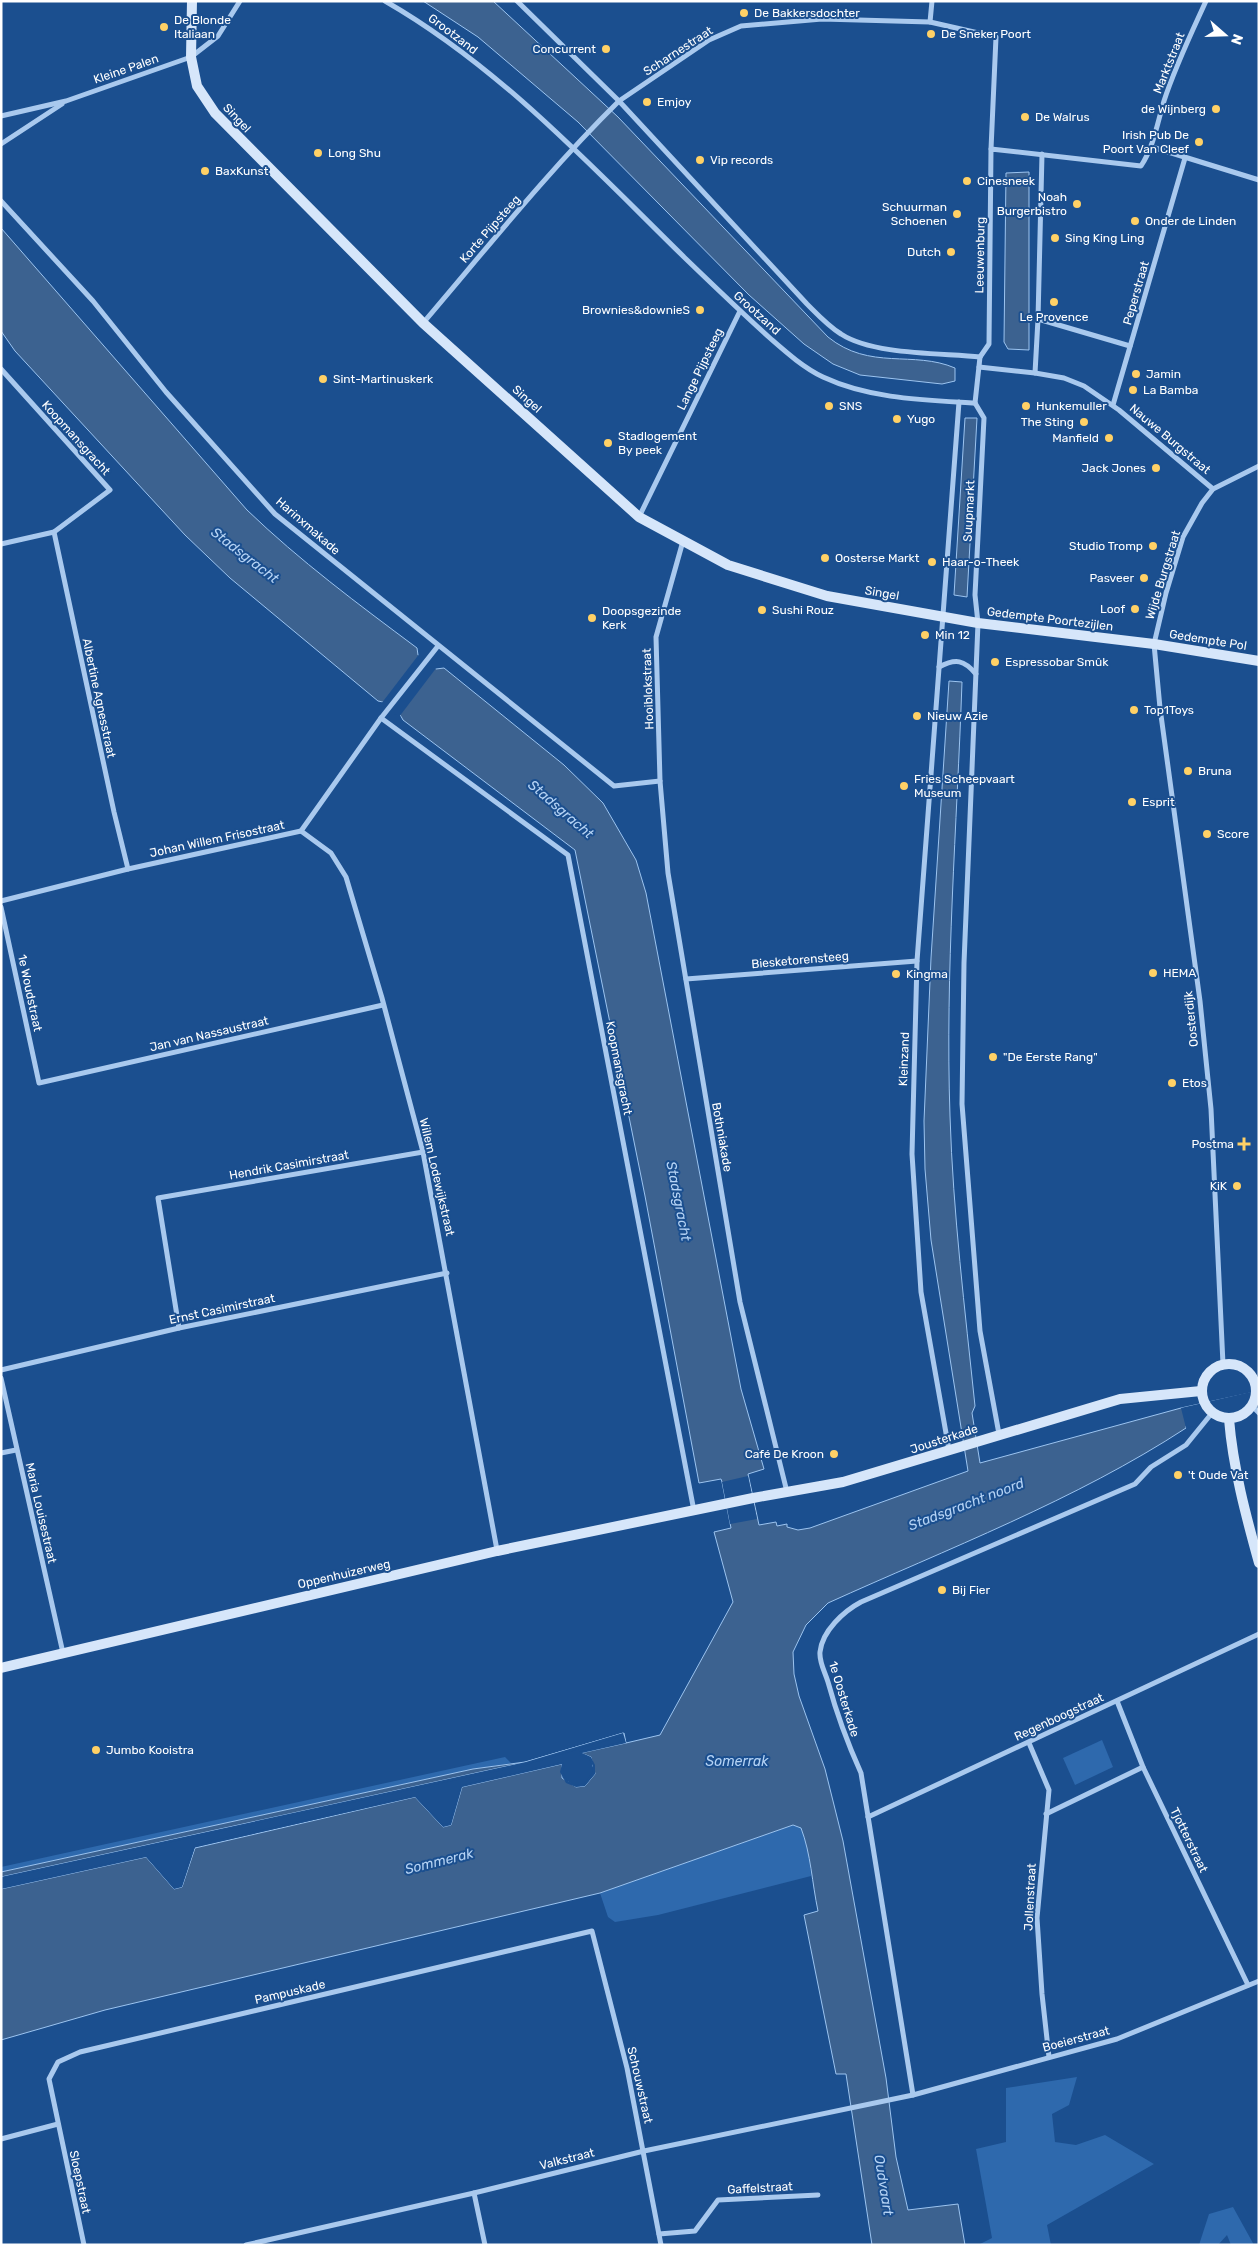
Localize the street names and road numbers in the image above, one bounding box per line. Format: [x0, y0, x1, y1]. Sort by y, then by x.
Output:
street label: Grootzand [426, 11, 480, 57]
street label: Scharnestraat [641, 23, 715, 79]
street label: Marktstraat [1150, 30, 1188, 96]
street label: Kleine Palen [92, 51, 160, 87]
street label: Singel [220, 101, 254, 135]
street label: Korte Pijpsteeg [457, 192, 523, 266]
street label: Leeuwenburg [972, 217, 988, 293]
street label: Peperstraat [1120, 259, 1152, 327]
street label: Grootzand [731, 288, 783, 338]
street label: Lange Pijpsteeg [674, 326, 726, 412]
street label: Singel [510, 382, 545, 416]
street label: Koopmansgracht [39, 398, 113, 478]
street label: Nauwe Burgstraat [1127, 401, 1214, 477]
street label: Suupmarkt [960, 479, 978, 542]
street label: Harinxmakade [273, 494, 343, 558]
street label: Wijde Burgstraat [1143, 529, 1183, 621]
street label: Singel [864, 583, 900, 603]
street label: Gedempte Poortezijlen [986, 604, 1114, 634]
street label: Gedempte Pol [1168, 627, 1248, 653]
street label: Albertine Agnesstraat [79, 637, 119, 759]
street label: Hooiblokstraat [640, 648, 656, 730]
street label: Johan Willem Frisostraat [148, 818, 286, 860]
street label: Biesketorensteeg [751, 949, 849, 971]
street label: 1e Woudstraat [15, 953, 45, 1033]
street label: Oosterdijk [1181, 989, 1201, 1048]
street label: Jan van Nassaustraat [148, 1013, 270, 1054]
street label: Koopmansgracht [603, 1020, 635, 1116]
street label: Kleinzand [896, 1032, 912, 1086]
street label: Bothniakade [709, 1101, 735, 1173]
street label: Willem Lodewijkstraat [417, 1117, 457, 1238]
street label: Hendrik Casimirstraat [228, 1148, 350, 1182]
street label: Ernst Casimirstraat [168, 1291, 276, 1327]
street label: Jousterkade [908, 1421, 980, 1457]
street label: Maria Louisestraat [23, 1461, 59, 1565]
street label: Oppenhuizerweg [296, 1557, 392, 1591]
street label: 1e Oosterkade [826, 1659, 862, 1739]
street label: Regenboogstraat [1012, 1690, 1106, 1744]
street label: Tjotterstraat [1167, 1805, 1211, 1875]
street label: Jollenstraat [1021, 1863, 1039, 1931]
street label: Pampuskade [253, 1977, 327, 2007]
street label: Boeierstraat [1041, 2023, 1111, 2055]
street label: Schouwstraat [624, 2045, 656, 2125]
street label: Valkstraat [538, 2145, 596, 2173]
street label: Sloepstraat [66, 2149, 94, 2215]
street label: Gaffelstraat [727, 2179, 793, 2197]

